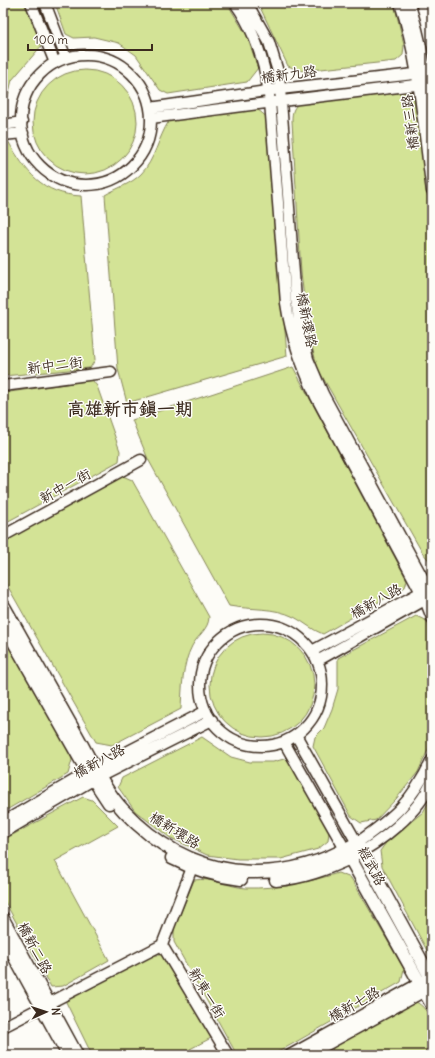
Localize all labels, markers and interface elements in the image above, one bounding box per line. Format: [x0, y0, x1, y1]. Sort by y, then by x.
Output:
scale bar [28, 26, 152, 52]
text: 100 m [34, 32, 68, 47]
street label: 橋新九路 [260, 62, 318, 86]
street label: 橋新三路 [398, 93, 422, 151]
street label: 橋新環路 [293, 291, 321, 349]
street label: 新中二街 [26, 353, 84, 377]
district label: 高雄新市鎮一期 [67, 397, 193, 420]
street label: 新中一街 [36, 465, 94, 507]
street label: 橋新八路 [347, 580, 405, 622]
street label: 橋新八路 [70, 740, 128, 782]
street label: 橋新環路 [146, 808, 204, 852]
street label: 經武路 [354, 843, 390, 889]
street label: 橋新二路 [14, 919, 56, 977]
street label: 新東一街 [185, 964, 229, 1022]
street label: 橋新七路 [325, 983, 383, 1025]
north arrow [26, 992, 66, 1032]
text: N [49, 1007, 63, 1016]

